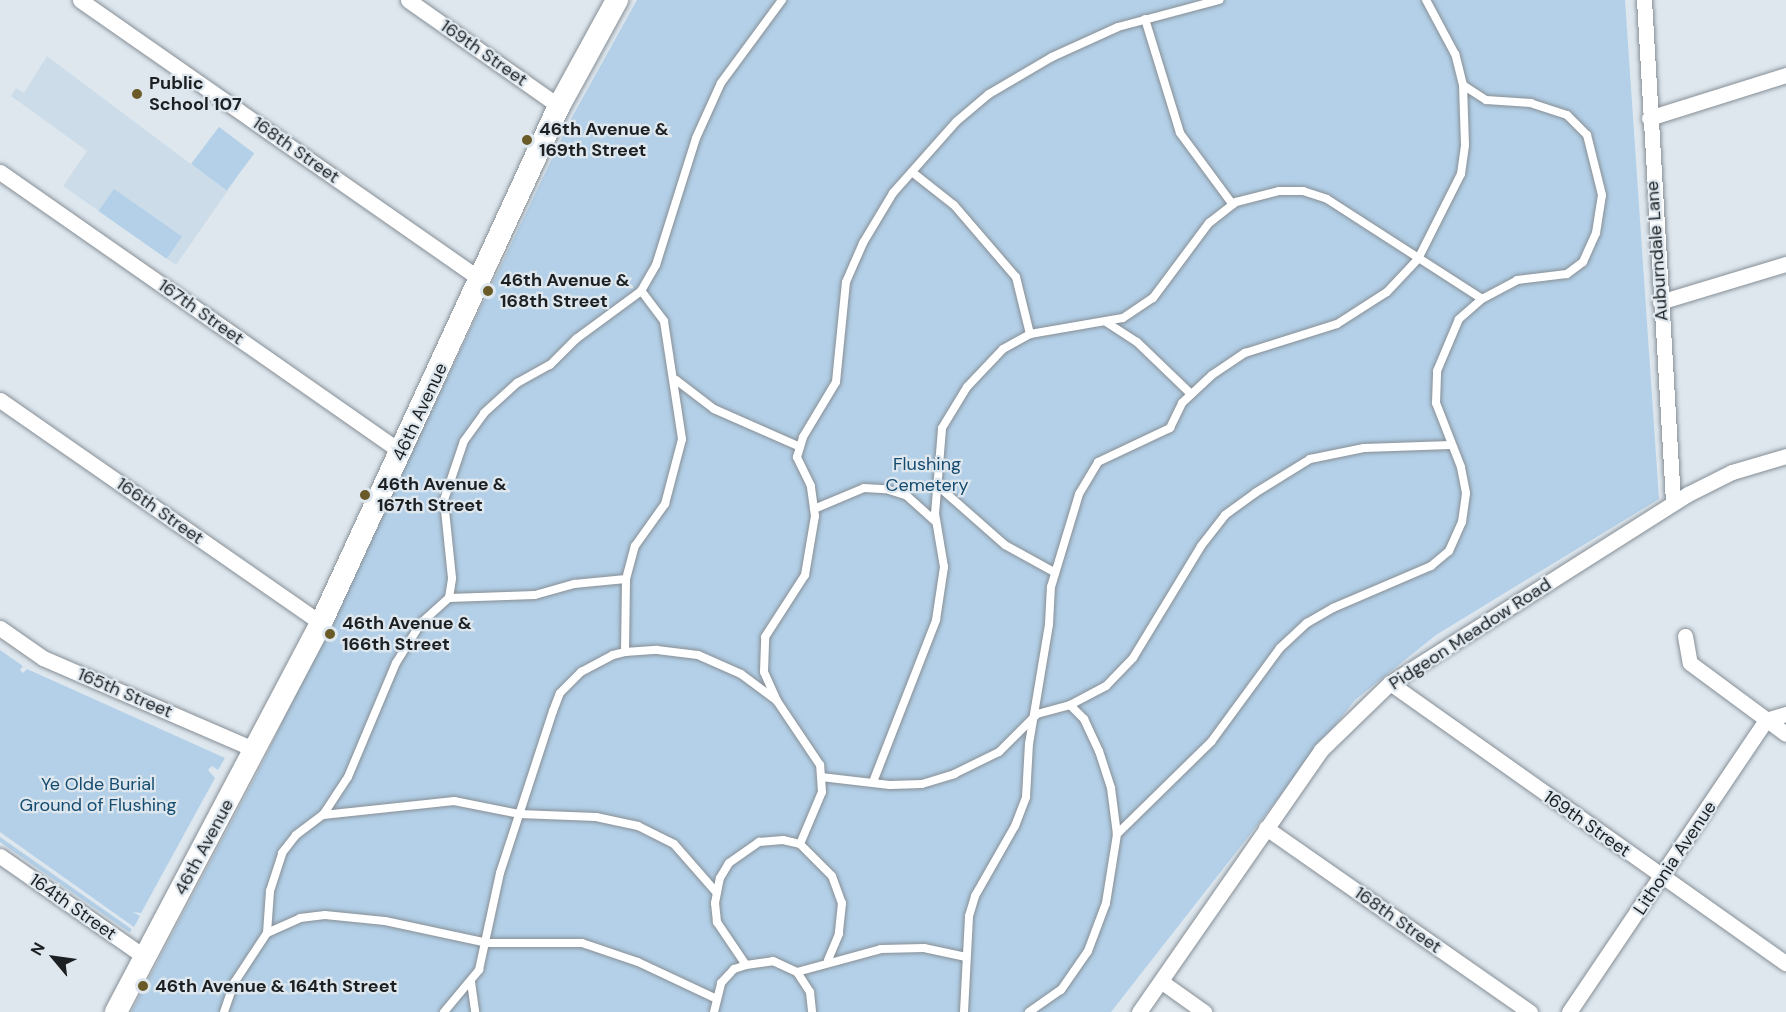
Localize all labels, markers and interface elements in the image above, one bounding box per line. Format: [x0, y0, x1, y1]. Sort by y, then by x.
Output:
street label: 169th Street [436, 15, 532, 91]
place label: Public School 107 [149, 73, 242, 116]
marker: Public School 107 [130, 87, 144, 101]
street label: 168th Street [248, 112, 344, 188]
place label: 46th Avenue & 169th Street [539, 119, 669, 162]
marker: 46th Avenue & 169th Street [520, 133, 534, 147]
street label: Auburndale Lane [1641, 180, 1673, 322]
place label: 46th Avenue & 168th Street [500, 270, 630, 312]
street label: 167th Street [154, 275, 248, 349]
marker: 46th Avenue & 168th Street [481, 284, 495, 298]
street label: 46th Avenue [388, 360, 452, 464]
park label: Flushing Cemetery [886, 454, 968, 496]
street label: 166th Street [112, 473, 208, 549]
place label: 46th Avenue & 167th Street [377, 474, 507, 516]
marker: 46th Avenue & 167th Street [358, 488, 372, 502]
street label: Pidgeon Meadow Road [1385, 573, 1555, 695]
place label: 46th Avenue & 166th Street [342, 613, 472, 656]
marker: 46th Avenue & 166th Street [323, 627, 337, 641]
street label: 165th Street [74, 663, 176, 723]
park label: Ye Olde Burial Ground of Flushing [20, 774, 176, 816]
street label: 169th Street [1539, 786, 1635, 862]
street label: 46th Avenue [170, 795, 238, 899]
street label: Lithonia Avenue [1629, 797, 1721, 919]
street label: 164th Street [25, 869, 121, 945]
street label: 168th Street [1350, 882, 1446, 958]
north arrow [24, 928, 84, 988]
text: N [26, 939, 50, 959]
place label: 46th Avenue & 164th Street [155, 975, 397, 997]
marker: 46th Avenue & 164th Street [136, 979, 150, 993]

